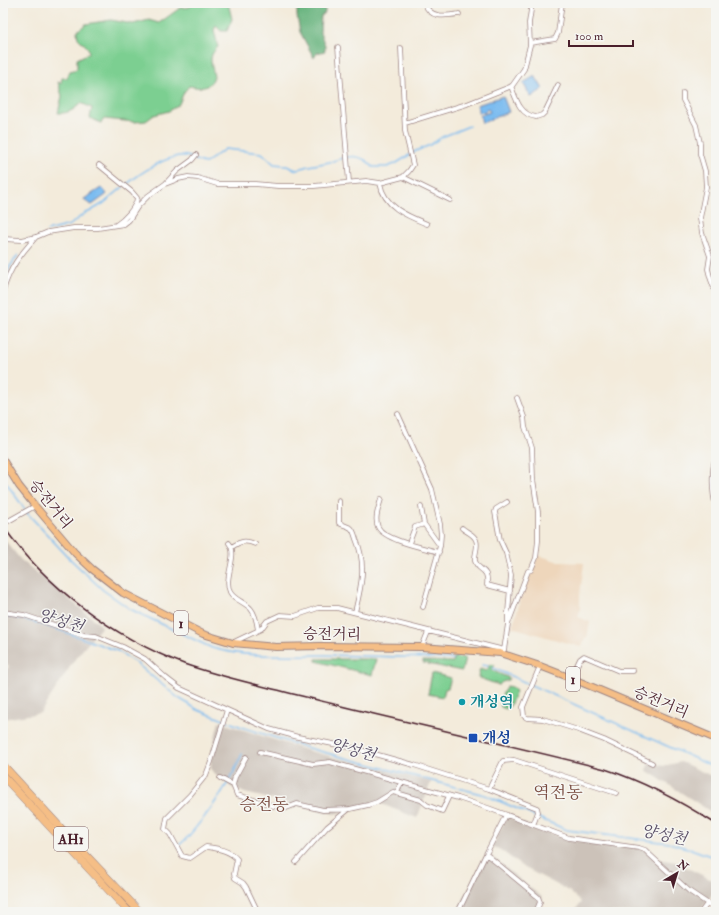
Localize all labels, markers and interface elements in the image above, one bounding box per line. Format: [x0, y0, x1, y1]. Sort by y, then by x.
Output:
scale bar [569, 22, 633, 48]
text: 100 m [575, 29, 604, 44]
street label: 승전거리 [25, 476, 76, 533]
water label: 양성천 [36, 605, 87, 638]
road number: 1 [174, 611, 188, 635]
street label: 승전거리 [303, 624, 361, 645]
road number: 1 [566, 667, 580, 691]
street label: 승전거리 [630, 682, 691, 723]
place label: 개성역 [470, 693, 513, 712]
marker: 개성역 [457, 697, 467, 707]
place label: 개성 [482, 729, 511, 748]
marker: 개성 [467, 732, 479, 744]
water label: 양성천 [328, 734, 379, 766]
district label: 역전동 [533, 782, 583, 803]
district label: 승전동 [239, 794, 289, 815]
water label: 양성천 [639, 820, 690, 850]
road number: AH1 [54, 827, 88, 851]
north arrow [657, 853, 697, 893]
text: N [674, 857, 692, 874]

